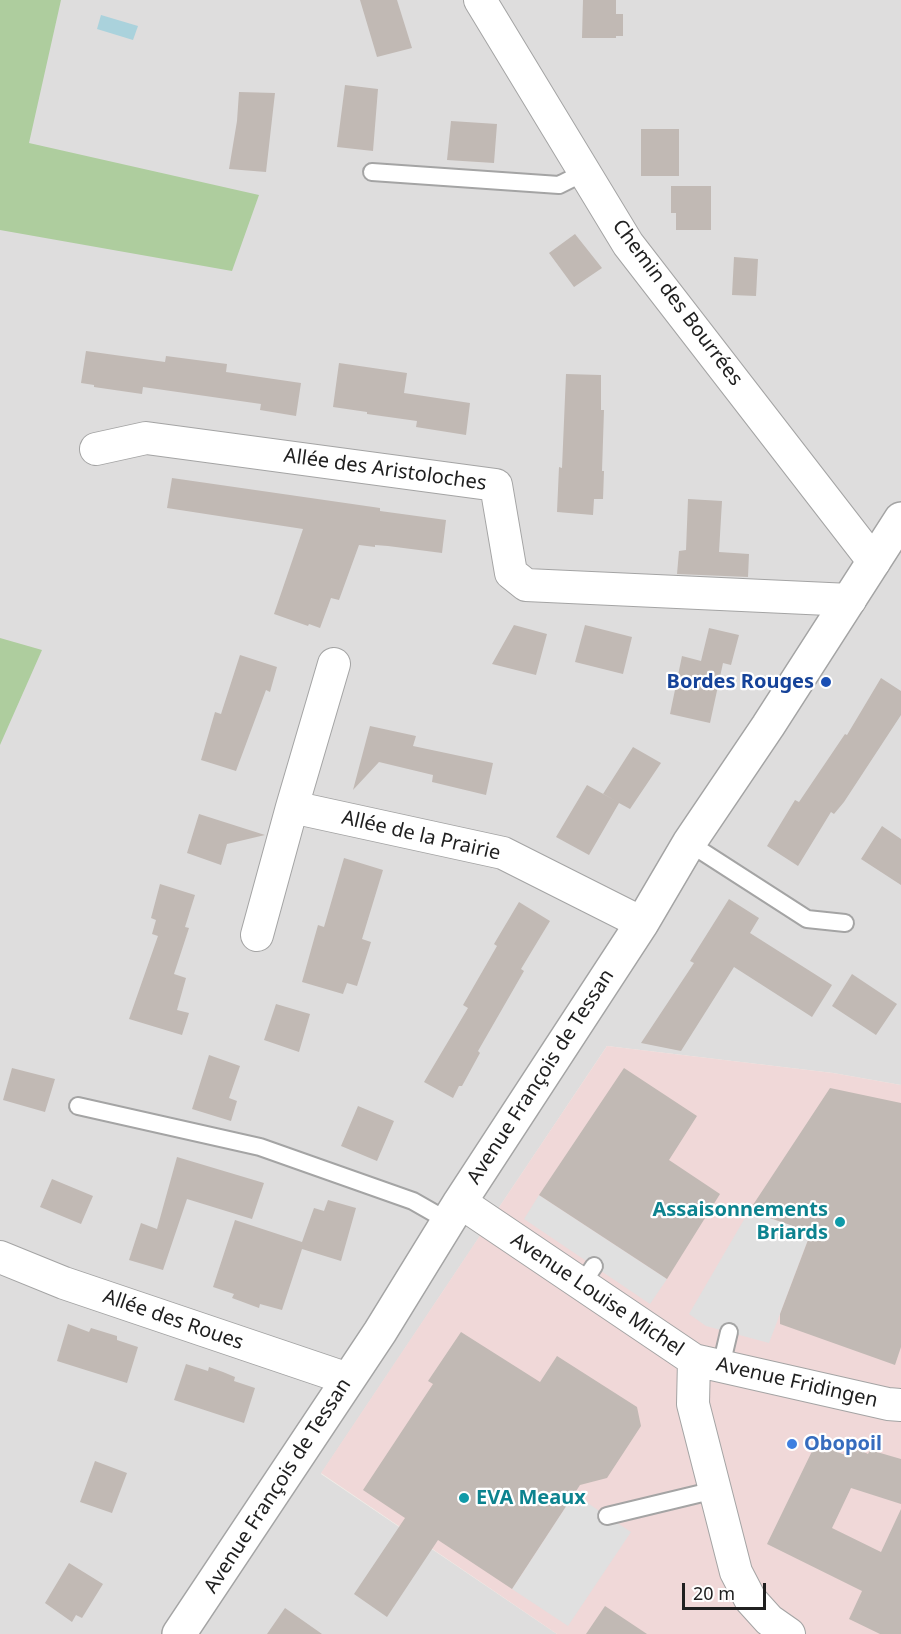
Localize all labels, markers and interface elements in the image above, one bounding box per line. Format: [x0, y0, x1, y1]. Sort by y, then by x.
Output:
street label: Chemin des Bourrées [607, 215, 747, 391]
street label: Allée des Aristoloches [282, 444, 488, 496]
place label: Bordes Rouges [667, 670, 814, 694]
marker: Bordes Rouges [819, 675, 833, 689]
street label: Allée de la Prairie [339, 806, 503, 866]
street label: Avenue François de Tessan [462, 965, 620, 1189]
place label: Assaisonnements Briards [652, 1198, 828, 1245]
marker: Assaisonnements Briards [833, 1215, 847, 1229]
street label: Avenue Louise Michel [506, 1228, 688, 1362]
street label: Allée des Roues [100, 1285, 246, 1355]
street label: Avenue Fridingen [714, 1353, 880, 1413]
street label: Avenue François de Tessan [199, 1374, 357, 1598]
place label: Obopoil [804, 1432, 882, 1456]
marker: Obopoil [785, 1437, 799, 1451]
place label: EVA Meaux [476, 1486, 586, 1510]
marker: EVA Meaux [457, 1491, 471, 1505]
scale bar [685, 1571, 769, 1609]
text: 20 m [693, 1581, 735, 1605]

